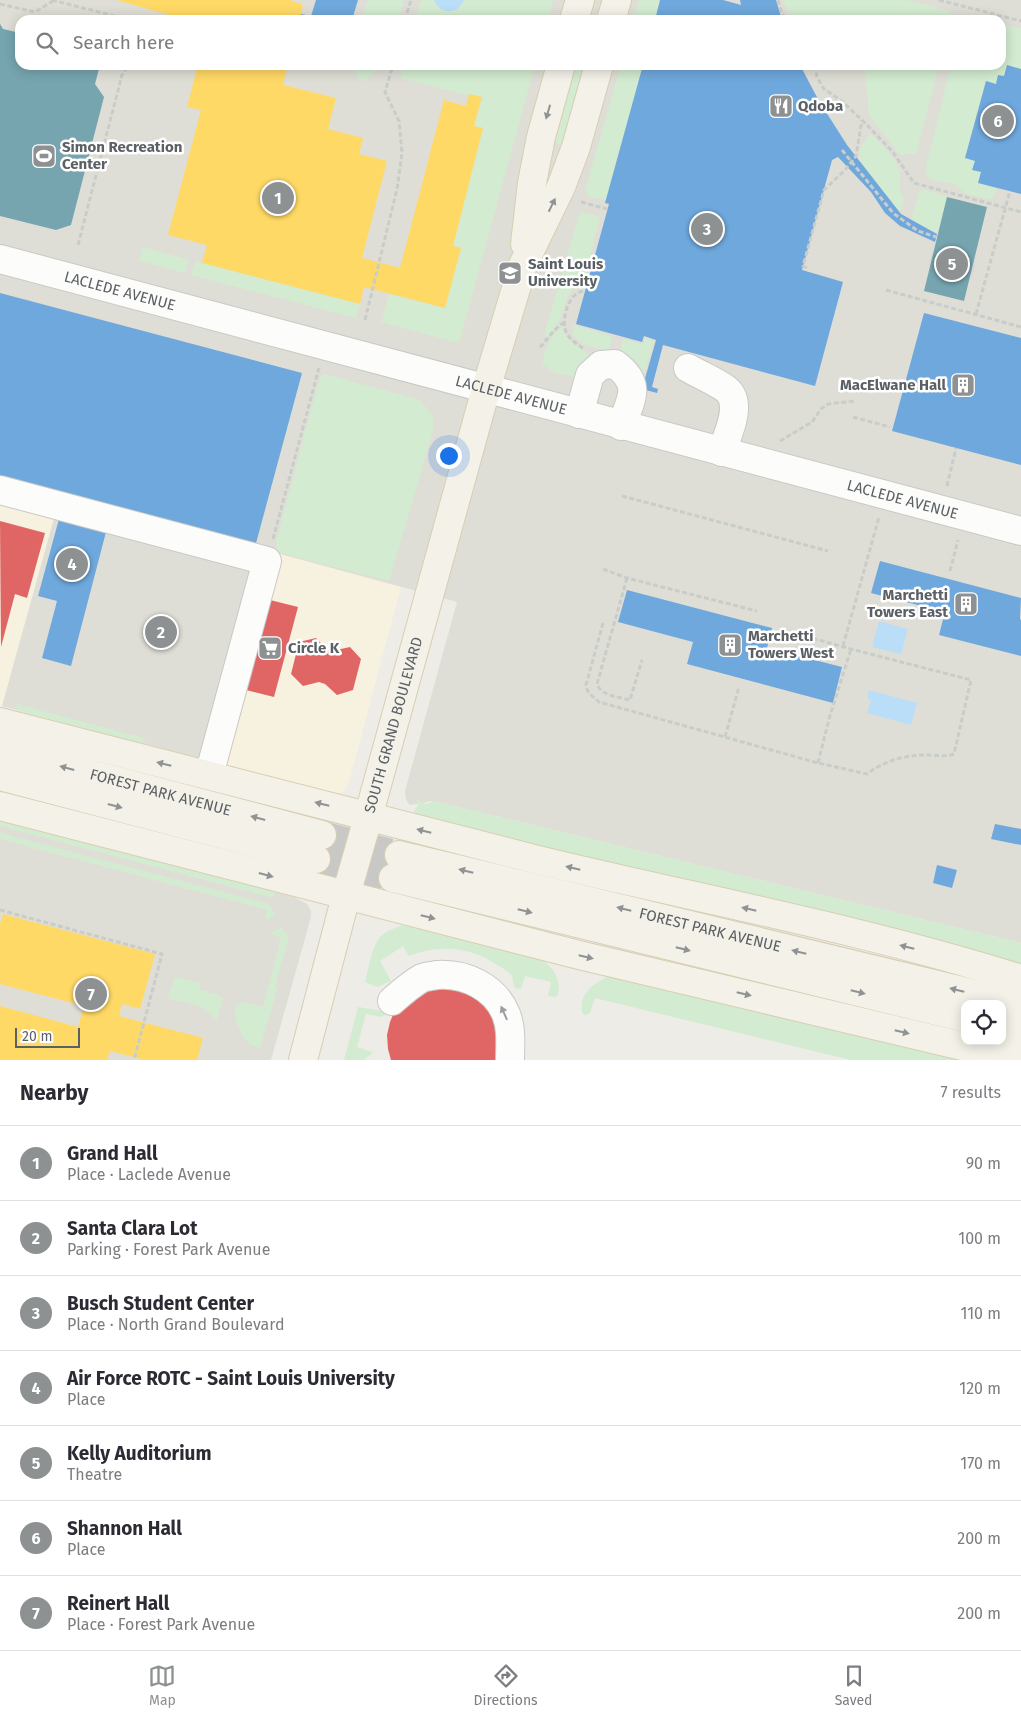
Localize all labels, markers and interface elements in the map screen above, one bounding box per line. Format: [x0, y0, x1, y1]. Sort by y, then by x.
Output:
search box [15, 15, 1006, 70]
icon: search [33, 29, 61, 57]
text: Search here [73, 31, 174, 54]
restaurant icon: Qdoba [768, 93, 794, 119]
place label: Qdoba [798, 97, 843, 115]
pin: 6 [982, 102, 1014, 140]
one-way arrow [544, 104, 552, 119]
place label: Simon Recreation Center [62, 138, 182, 173]
sports icon: Simon Recreation Center [31, 143, 57, 169]
pin: 1 [262, 179, 294, 217]
one-way arrow [548, 198, 556, 213]
pin: 3 [691, 210, 723, 248]
pin: 5 [936, 245, 968, 283]
place label: Saint Louis University [528, 255, 603, 290]
school or university icon: Saint Louis University [497, 260, 523, 286]
street label: LACLEDE AVENUE [62, 267, 177, 314]
street label: LACLEDE AVENUE [454, 372, 569, 419]
building icon: MacElwane Hall [950, 372, 976, 398]
place label: MacElwane Hall [840, 376, 947, 394]
your location [436, 443, 462, 469]
street label: LACLEDE AVENUE [845, 476, 960, 523]
pin: 4 [56, 545, 88, 583]
place label: Marchetti Towers East [867, 586, 948, 621]
building icon: Marchetti Towers East [953, 591, 979, 617]
pin: 2 [145, 613, 177, 651]
place label: Marchetti Towers West [748, 627, 834, 662]
building icon: Marchetti Towers West [717, 632, 743, 658]
supermarket icon: Circle K [257, 635, 283, 661]
street label: SOUTH GRAND BOULEVARD [361, 635, 426, 815]
place label: Circle K [288, 639, 340, 657]
one-way arrow [157, 760, 172, 768]
one-way arrow [60, 763, 75, 771]
street label: FOREST PARK AVENUE [88, 765, 233, 820]
one-way arrow [314, 800, 329, 808]
one-way arrow [107, 802, 122, 810]
one-way arrow [251, 814, 266, 822]
one-way arrow [417, 827, 432, 835]
one-way arrow [566, 864, 581, 872]
one-way arrow [458, 867, 473, 875]
one-way arrow [259, 871, 274, 879]
street label: FOREST PARK AVENUE [637, 904, 783, 956]
one-way arrow [616, 905, 631, 913]
one-way arrow [741, 905, 756, 913]
one-way arrow [517, 907, 532, 915]
one-way arrow [420, 913, 436, 921]
one-way arrow [899, 942, 914, 950]
one-way arrow [675, 945, 690, 953]
one-way arrow [791, 948, 806, 956]
one-way arrow [578, 953, 593, 961]
pin: 7 [75, 975, 107, 1013]
one-way arrow [949, 986, 964, 994]
one-way arrow [850, 988, 865, 996]
one-way arrow [736, 990, 751, 998]
map controls [961, 1000, 1006, 1045]
button: locate [961, 1000, 1006, 1045]
one-way arrow [500, 1005, 509, 1020]
scale bar [15, 1025, 80, 1048]
text: 20 m [22, 1028, 52, 1045]
one-way arrow [894, 1028, 909, 1036]
text: Nearby [20, 1080, 88, 1106]
text: 7 results [941, 1083, 1001, 1102]
text: Grand Hall [67, 1142, 158, 1165]
text: 1 [32, 1154, 40, 1173]
text: 90 m [966, 1154, 1001, 1173]
text: Place · Laclede Avenue [67, 1165, 231, 1184]
text: Santa Clara Lot [67, 1217, 198, 1240]
text: 2 [32, 1229, 40, 1248]
text: 100 m [958, 1229, 1001, 1248]
text: Parking · Forest Park Avenue [67, 1240, 270, 1259]
text: Busch Student Center [67, 1292, 254, 1315]
text: 3 [32, 1304, 40, 1323]
text: 110 m [960, 1304, 1001, 1323]
text: Place · North Grand Boulevard [67, 1315, 285, 1334]
text: Air Force ROTC - Saint Louis University [67, 1367, 395, 1390]
text: 4 [31, 1379, 41, 1398]
text: 120 m [959, 1379, 1001, 1398]
text: Place [67, 1390, 106, 1409]
text: Kelly Auditorium [67, 1442, 211, 1465]
text: 5 [32, 1454, 40, 1473]
text: 170 m [960, 1454, 1001, 1473]
text: Theatre [67, 1465, 122, 1484]
text: Shannon Hall [67, 1517, 182, 1540]
text: 6 [31, 1529, 41, 1548]
text: 200 m [957, 1529, 1001, 1548]
text: Place [67, 1540, 106, 1559]
text: Reinert Hall [67, 1592, 169, 1615]
text: 7 [32, 1604, 40, 1623]
text: 200 m [957, 1604, 1001, 1623]
text: Place · Forest Park Avenue [67, 1615, 255, 1634]
tab: Map [148, 1662, 176, 1709]
tab: Directions [473, 1662, 538, 1709]
tab: Saved [835, 1662, 873, 1709]

